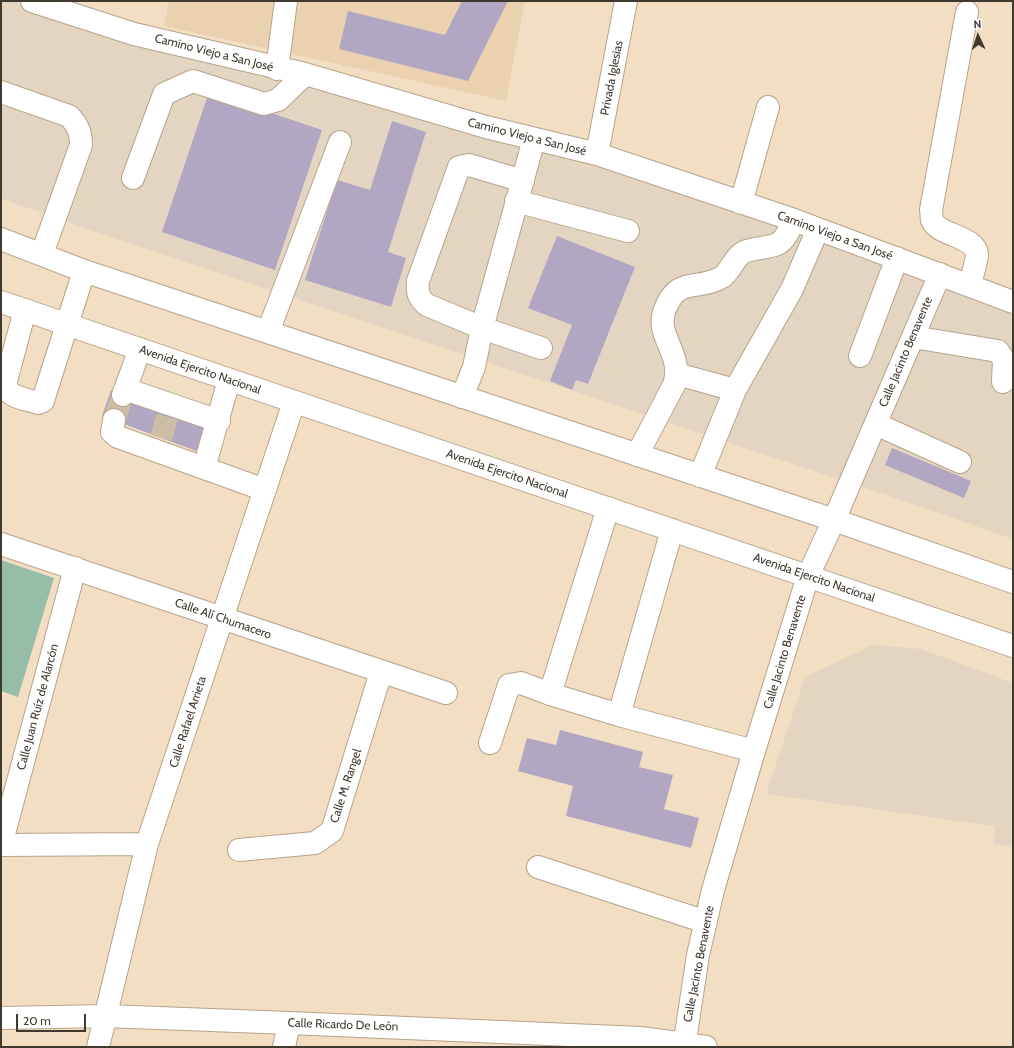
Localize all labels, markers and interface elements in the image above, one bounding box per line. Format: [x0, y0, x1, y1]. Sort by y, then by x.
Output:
north arrow [958, 16, 998, 56]
text: N [973, 17, 982, 31]
street label: Camino Viejo a San José [153, 31, 275, 75]
street label: Privada Iglesias [598, 39, 626, 117]
street label: Camino Viejo a San José [466, 115, 588, 159]
street label: Camino Viejo a San José [775, 208, 895, 264]
street label: Calle Jacinto Benavente [876, 295, 936, 409]
street label: Avenida Ejercito Nacional [137, 342, 263, 398]
street label: Avenida Ejercito Nacional [444, 446, 570, 502]
street label: Avenida Ejercito Nacional [751, 550, 877, 606]
street label: Calle Jacinto Benavente [761, 593, 809, 711]
street label: Calle Alí Chumacero [173, 596, 273, 642]
street label: Calle Juan Ruíz de Alarcón [14, 642, 62, 772]
street label: Calle Rafael Arrieta [166, 674, 210, 770]
street label: Calle M. Rangel [327, 747, 365, 825]
street label: Calle Jacinto Benavente [681, 904, 717, 1024]
scale bar [18, 1006, 88, 1032]
text: 20 m [23, 1013, 51, 1028]
street label: Calle Ricardo De León [287, 1016, 399, 1034]

